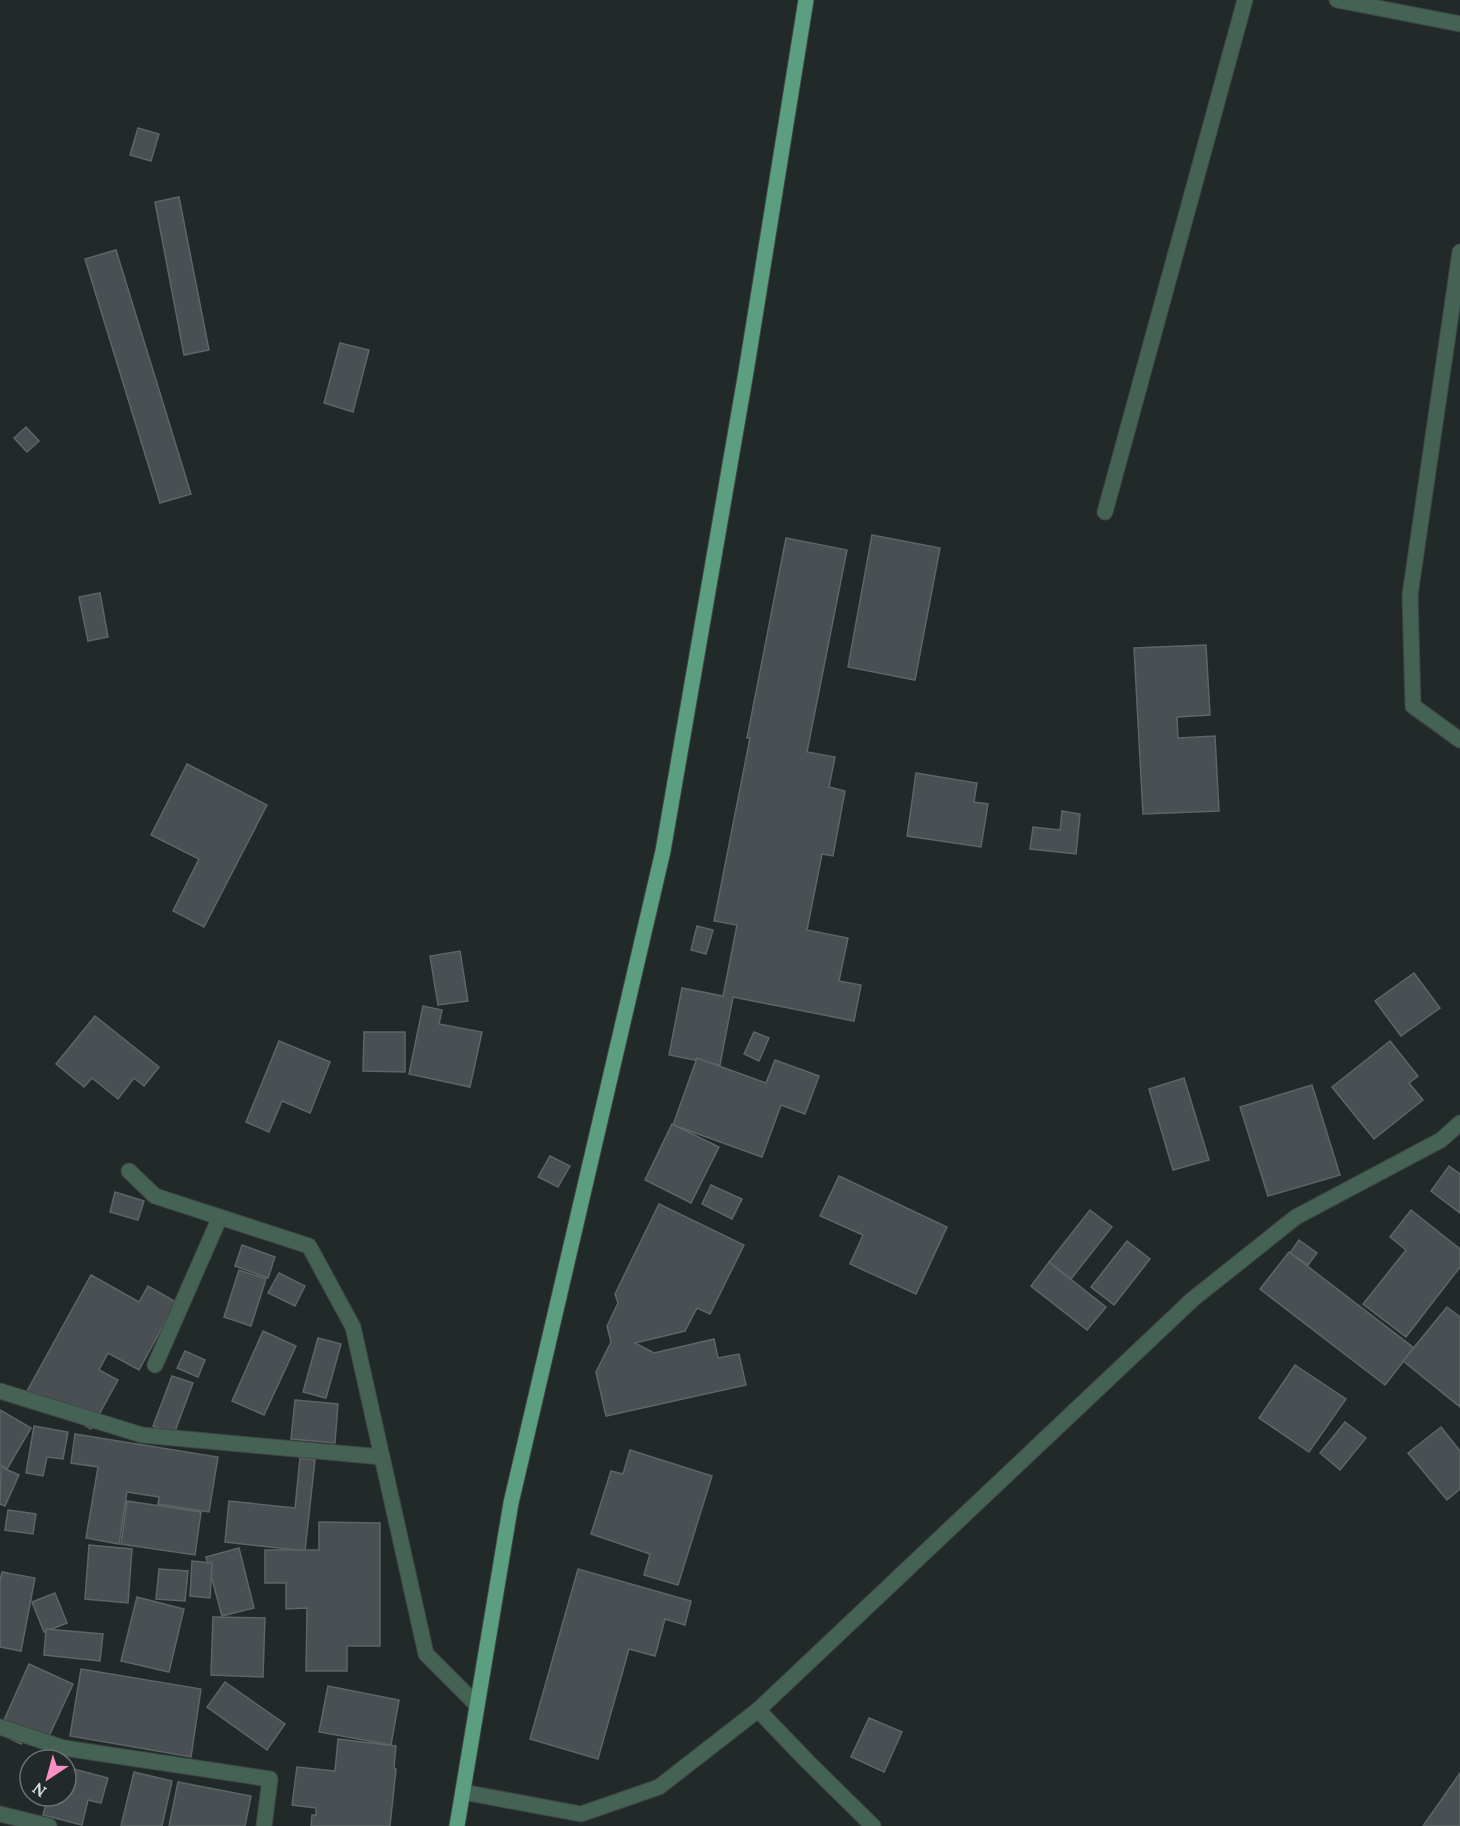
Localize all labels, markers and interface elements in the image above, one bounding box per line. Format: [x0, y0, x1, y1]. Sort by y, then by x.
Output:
north arrow [18, 1748, 78, 1808]
text: N [28, 1778, 50, 1802]

